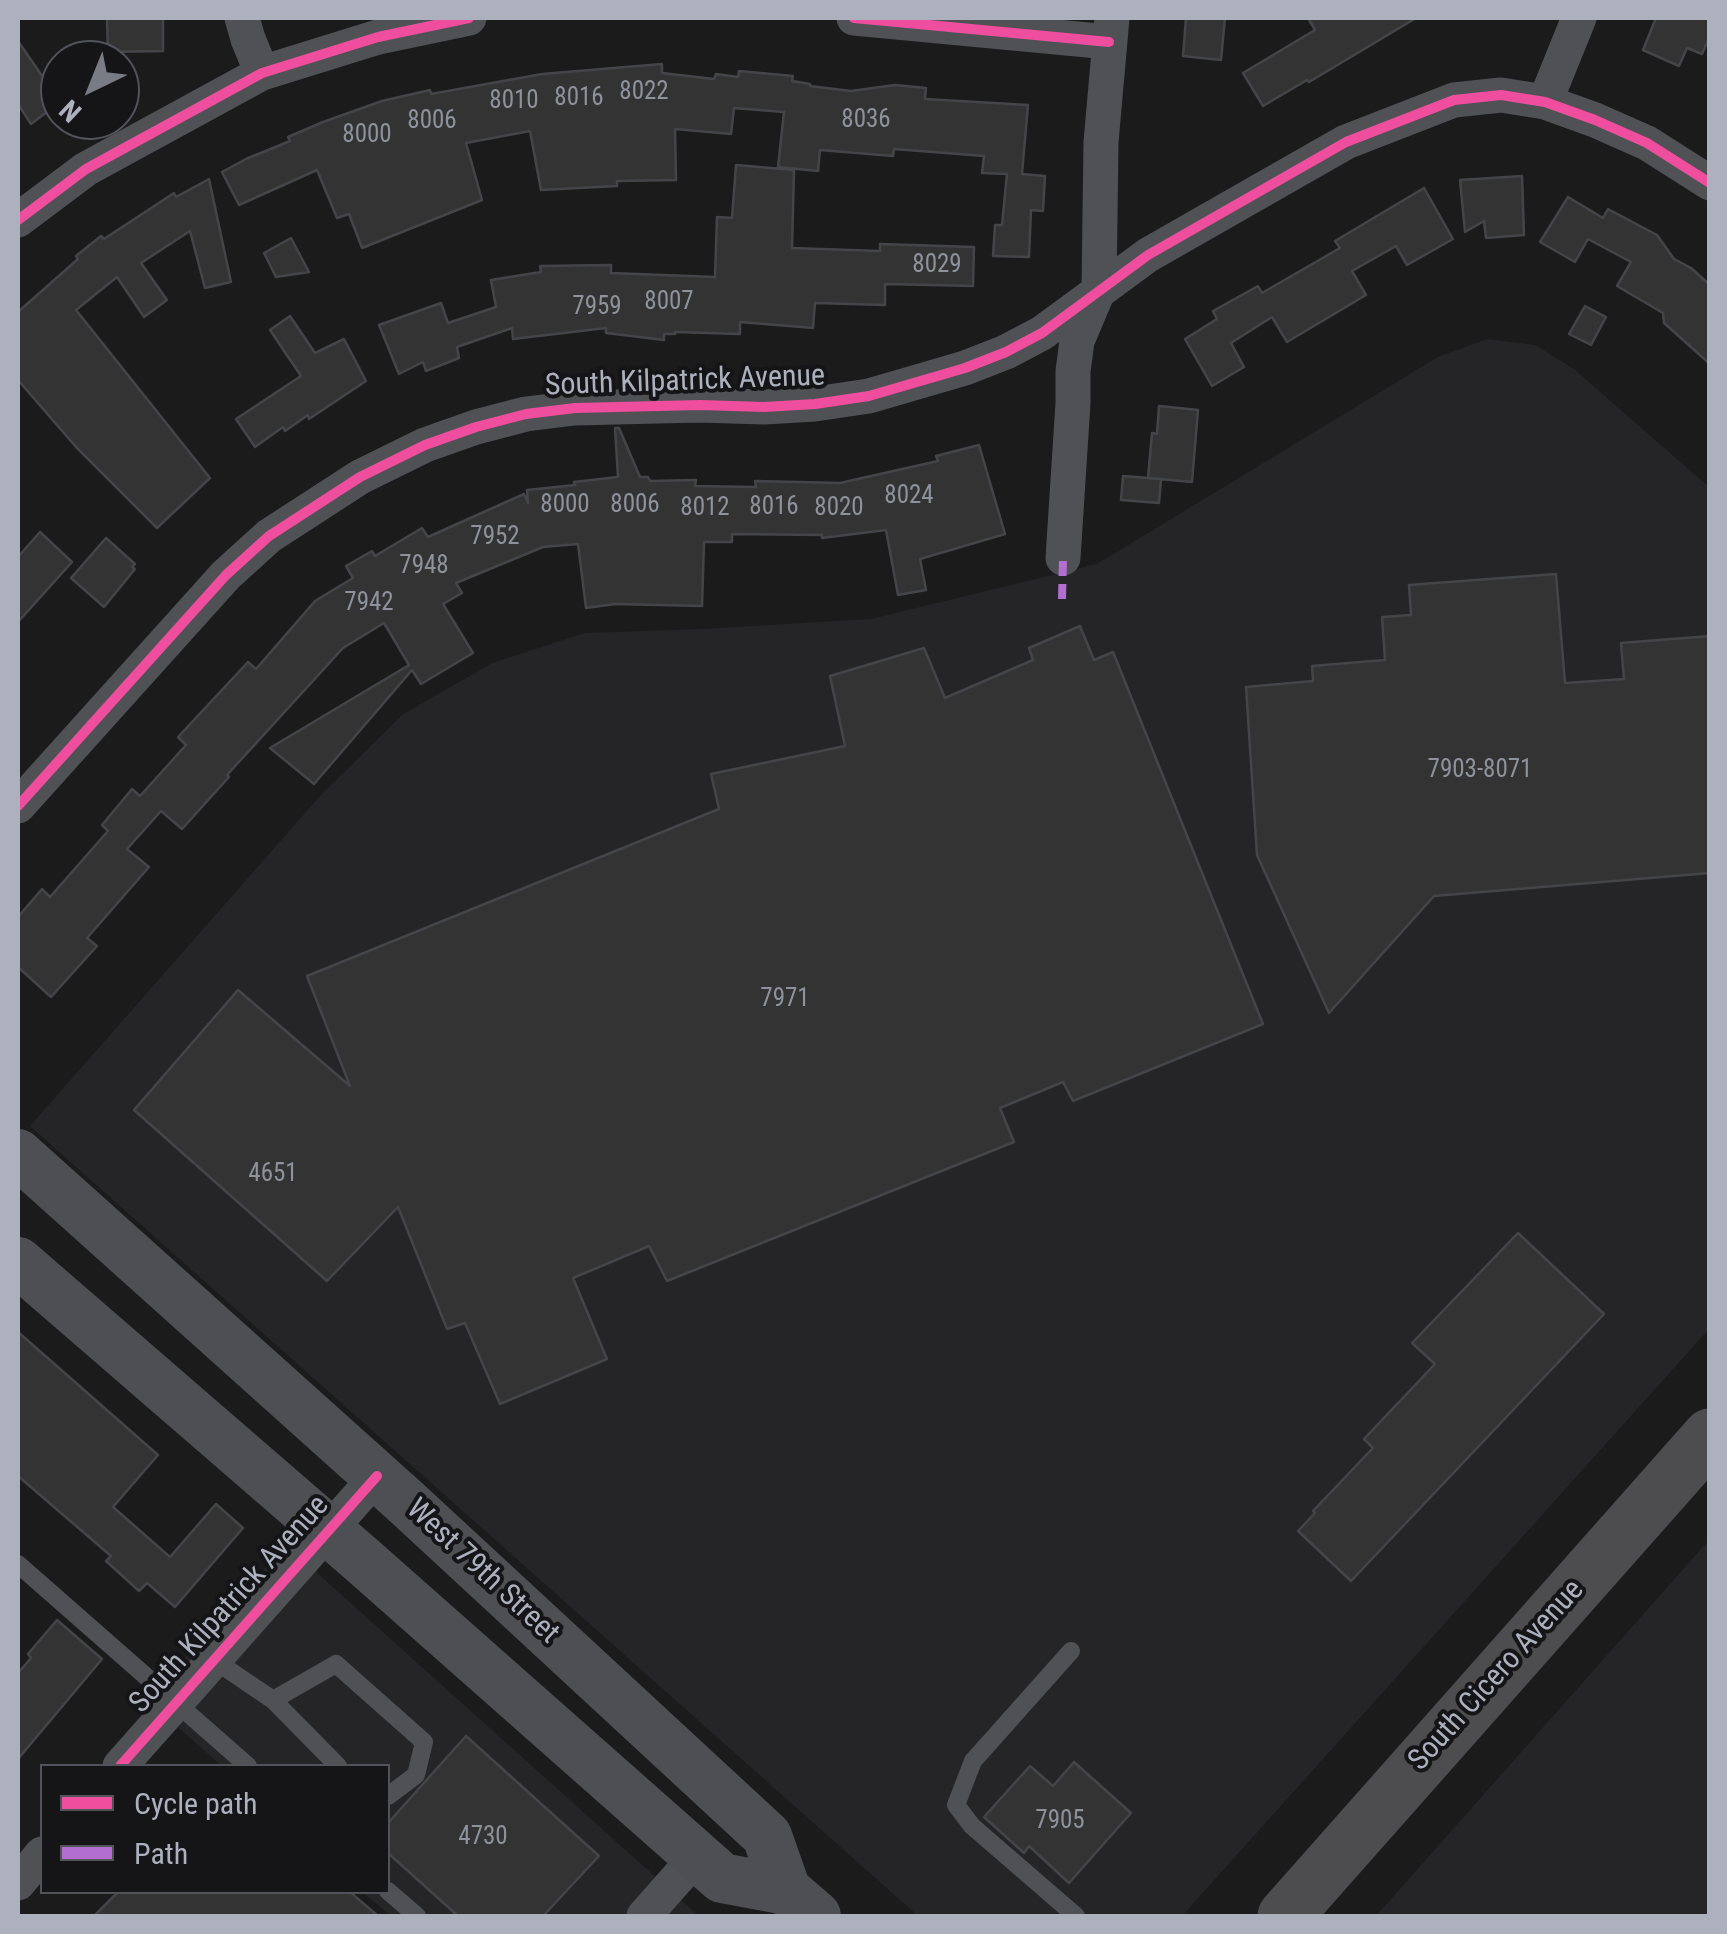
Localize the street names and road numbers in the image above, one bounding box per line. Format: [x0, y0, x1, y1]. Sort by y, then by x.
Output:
street label: South Kilpatrick Avenue [544, 359, 826, 405]
street label: South Kilpatrick Avenue [123, 1489, 337, 1721]
street label: West 79th Street [398, 1492, 566, 1652]
street label: South Cicero Avenue [1402, 1573, 1592, 1779]

